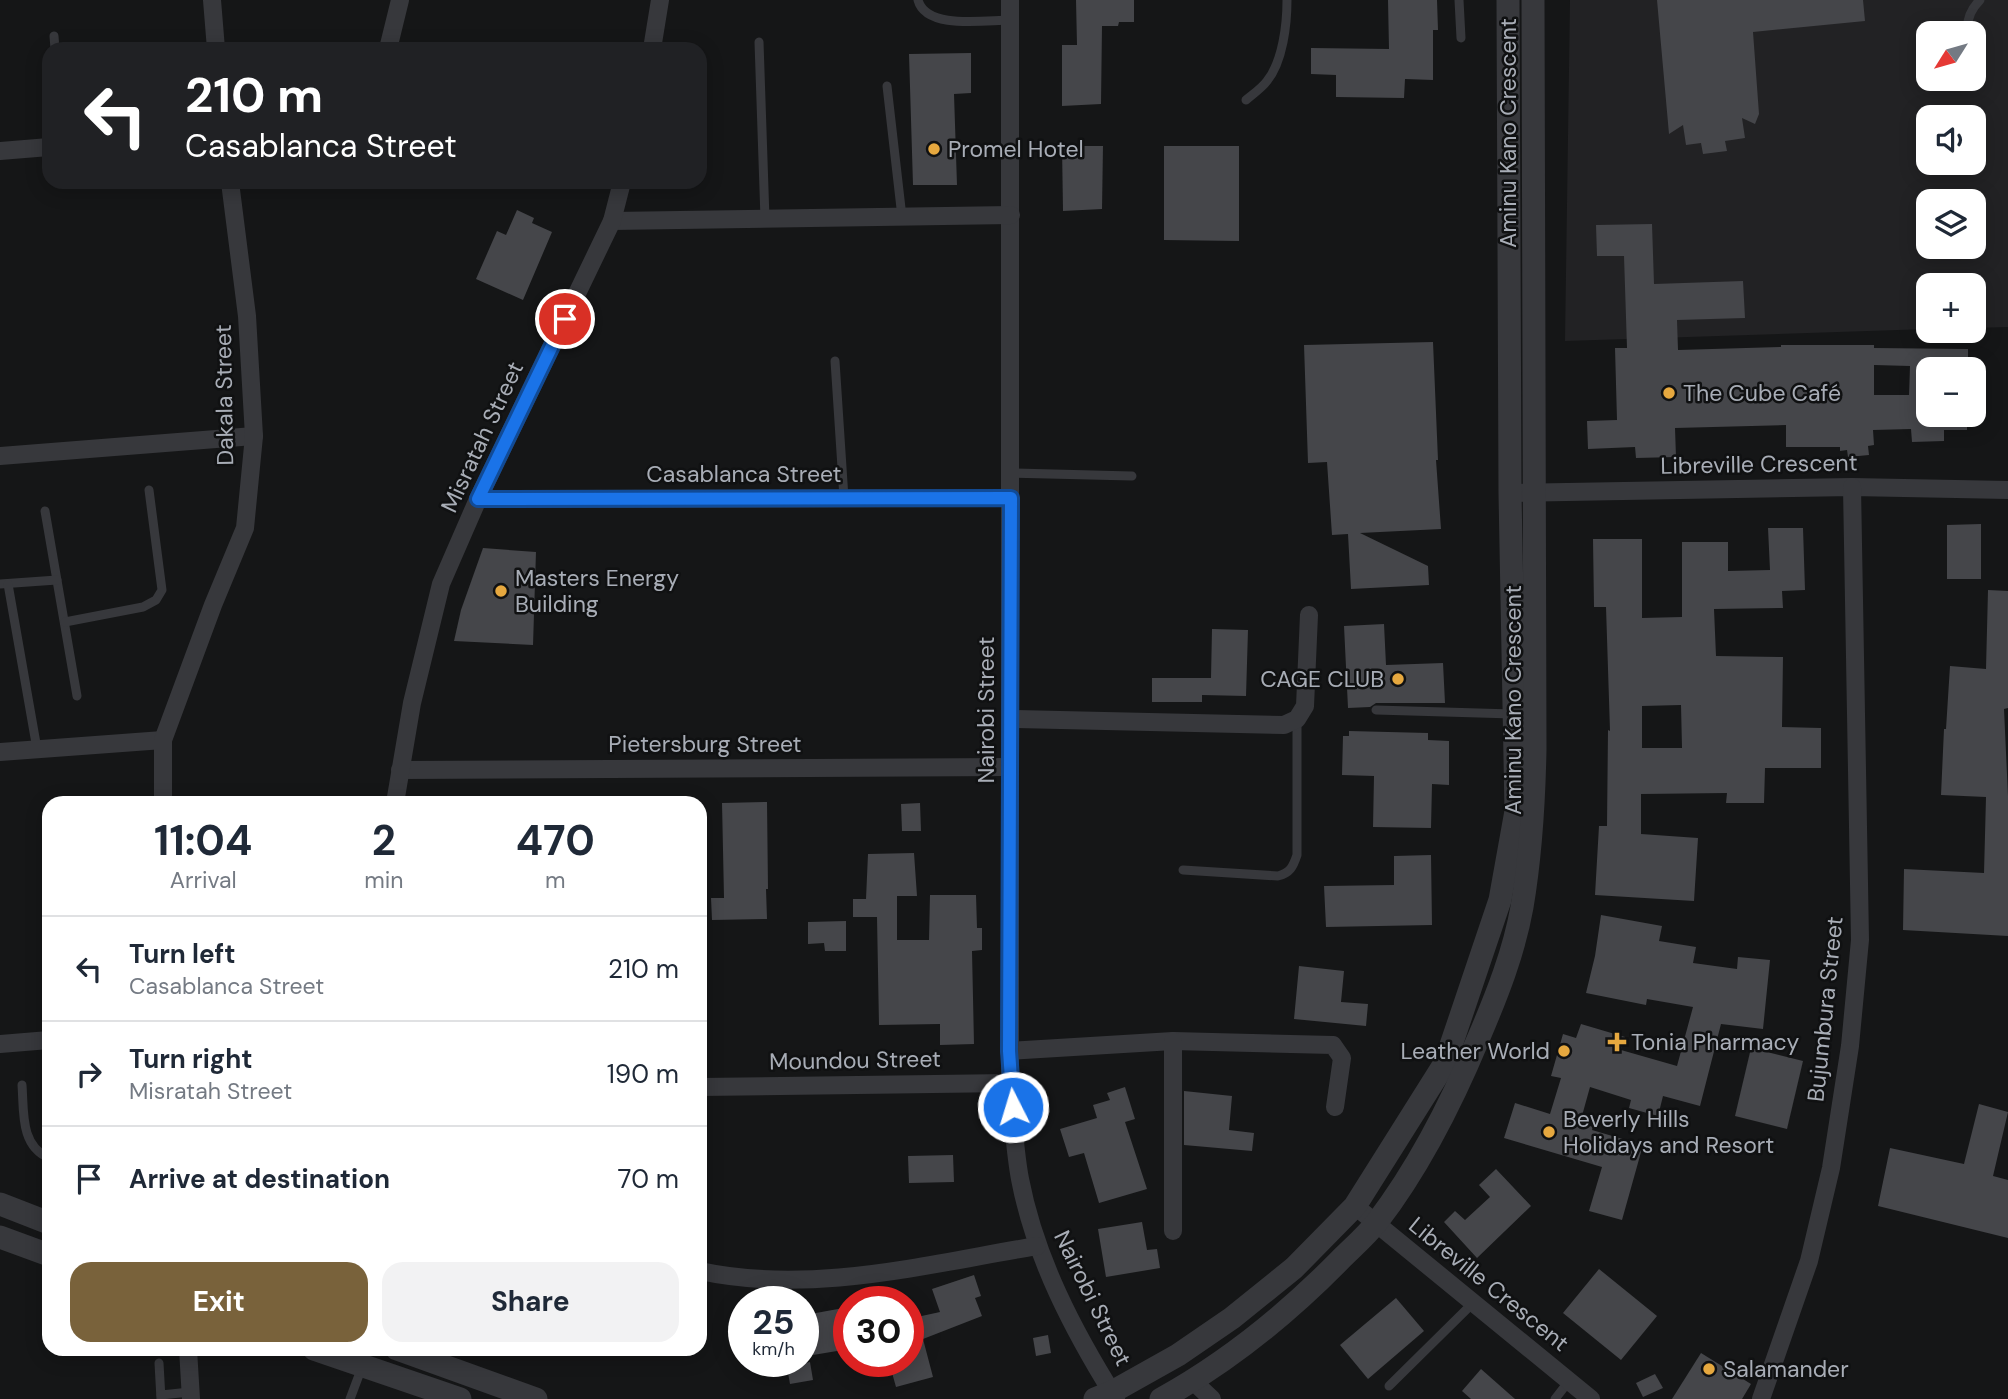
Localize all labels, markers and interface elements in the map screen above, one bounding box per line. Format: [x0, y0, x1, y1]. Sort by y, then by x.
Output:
street label: Aminu Kano Crescent [1493, 18, 1523, 248]
north arrow [1916, 21, 1986, 91]
map controls [1916, 21, 1986, 427]
text: 210 m [185, 63, 323, 127]
icon: left [70, 70, 161, 161]
button: sound [1916, 105, 1986, 175]
text: Casablanca Street [185, 125, 457, 167]
place label: Promel Hotel [948, 134, 1084, 164]
marker: Promel Hotel [926, 141, 942, 157]
button: layers [1916, 189, 1986, 259]
button: + [1916, 273, 1986, 343]
pin [535, 289, 595, 349]
icon: arrive [546, 300, 584, 338]
street label: Dakala Street [208, 324, 240, 466]
street label: Misratah Street [434, 357, 530, 517]
button: − [1916, 357, 1986, 427]
place label: The Cube Café [1683, 378, 1841, 408]
marker: The Cube Café [1661, 385, 1677, 401]
street label: Libreville Crescent [1660, 447, 1858, 481]
street label: Casablanca Street [646, 459, 842, 489]
place label: Masters Energy Building [515, 563, 679, 619]
marker: Masters Energy Building [493, 583, 509, 599]
street label: Aminu Kano Crescent [1498, 585, 1528, 815]
street label: Nairobi Street [971, 637, 1001, 783]
place label: CAGE CLUB [1260, 664, 1384, 694]
marker: CAGE CLUB [1390, 671, 1406, 687]
street label: Pietersburg Street [608, 729, 802, 759]
text: 11:04 [154, 813, 252, 868]
text: 2 [372, 813, 396, 868]
text: 470 [516, 813, 595, 868]
text: Arrival [170, 865, 237, 895]
text: min [364, 865, 404, 895]
text: m [545, 865, 566, 895]
street label: Bujumbura Street [1800, 915, 1850, 1103]
text: Turn left [129, 937, 236, 971]
icon: left [70, 950, 108, 988]
text: 210 m [608, 952, 679, 986]
text: Casablanca Street [129, 971, 324, 1001]
place label: Tonia Pharmacy [1631, 1027, 1800, 1057]
marker: Tonia Pharmacy [1609, 1034, 1625, 1050]
place label: Leather World [1400, 1036, 1550, 1066]
text: Turn right [129, 1042, 253, 1076]
marker: Leather World [1556, 1043, 1572, 1059]
street label: Moundou Street [769, 1044, 941, 1076]
icon: right [70, 1055, 108, 1093]
text: 190 m [607, 1057, 679, 1091]
position arrow [976, 1070, 1050, 1144]
text: Misratah Street [129, 1076, 292, 1106]
place label: Beverly Hills Holidays and Resort [1563, 1104, 1774, 1160]
marker: Beverly Hills Holidays and Resort [1541, 1124, 1557, 1140]
icon: arrive [70, 1160, 108, 1198]
text: Arrive at destination [129, 1162, 390, 1196]
text: 70 m [618, 1162, 679, 1196]
street label: Libreville Crescent [1403, 1210, 1575, 1358]
street label: Nairobi Street [1047, 1225, 1139, 1371]
button: Exit [70, 1262, 368, 1342]
button: Share [382, 1262, 679, 1342]
speed limit sign: 30 [833, 1286, 924, 1377]
text: 25 [753, 1299, 794, 1345]
text: km/h [752, 1337, 795, 1361]
place label: Salamander [1723, 1354, 1849, 1384]
marker: Salamander [1701, 1361, 1717, 1377]

